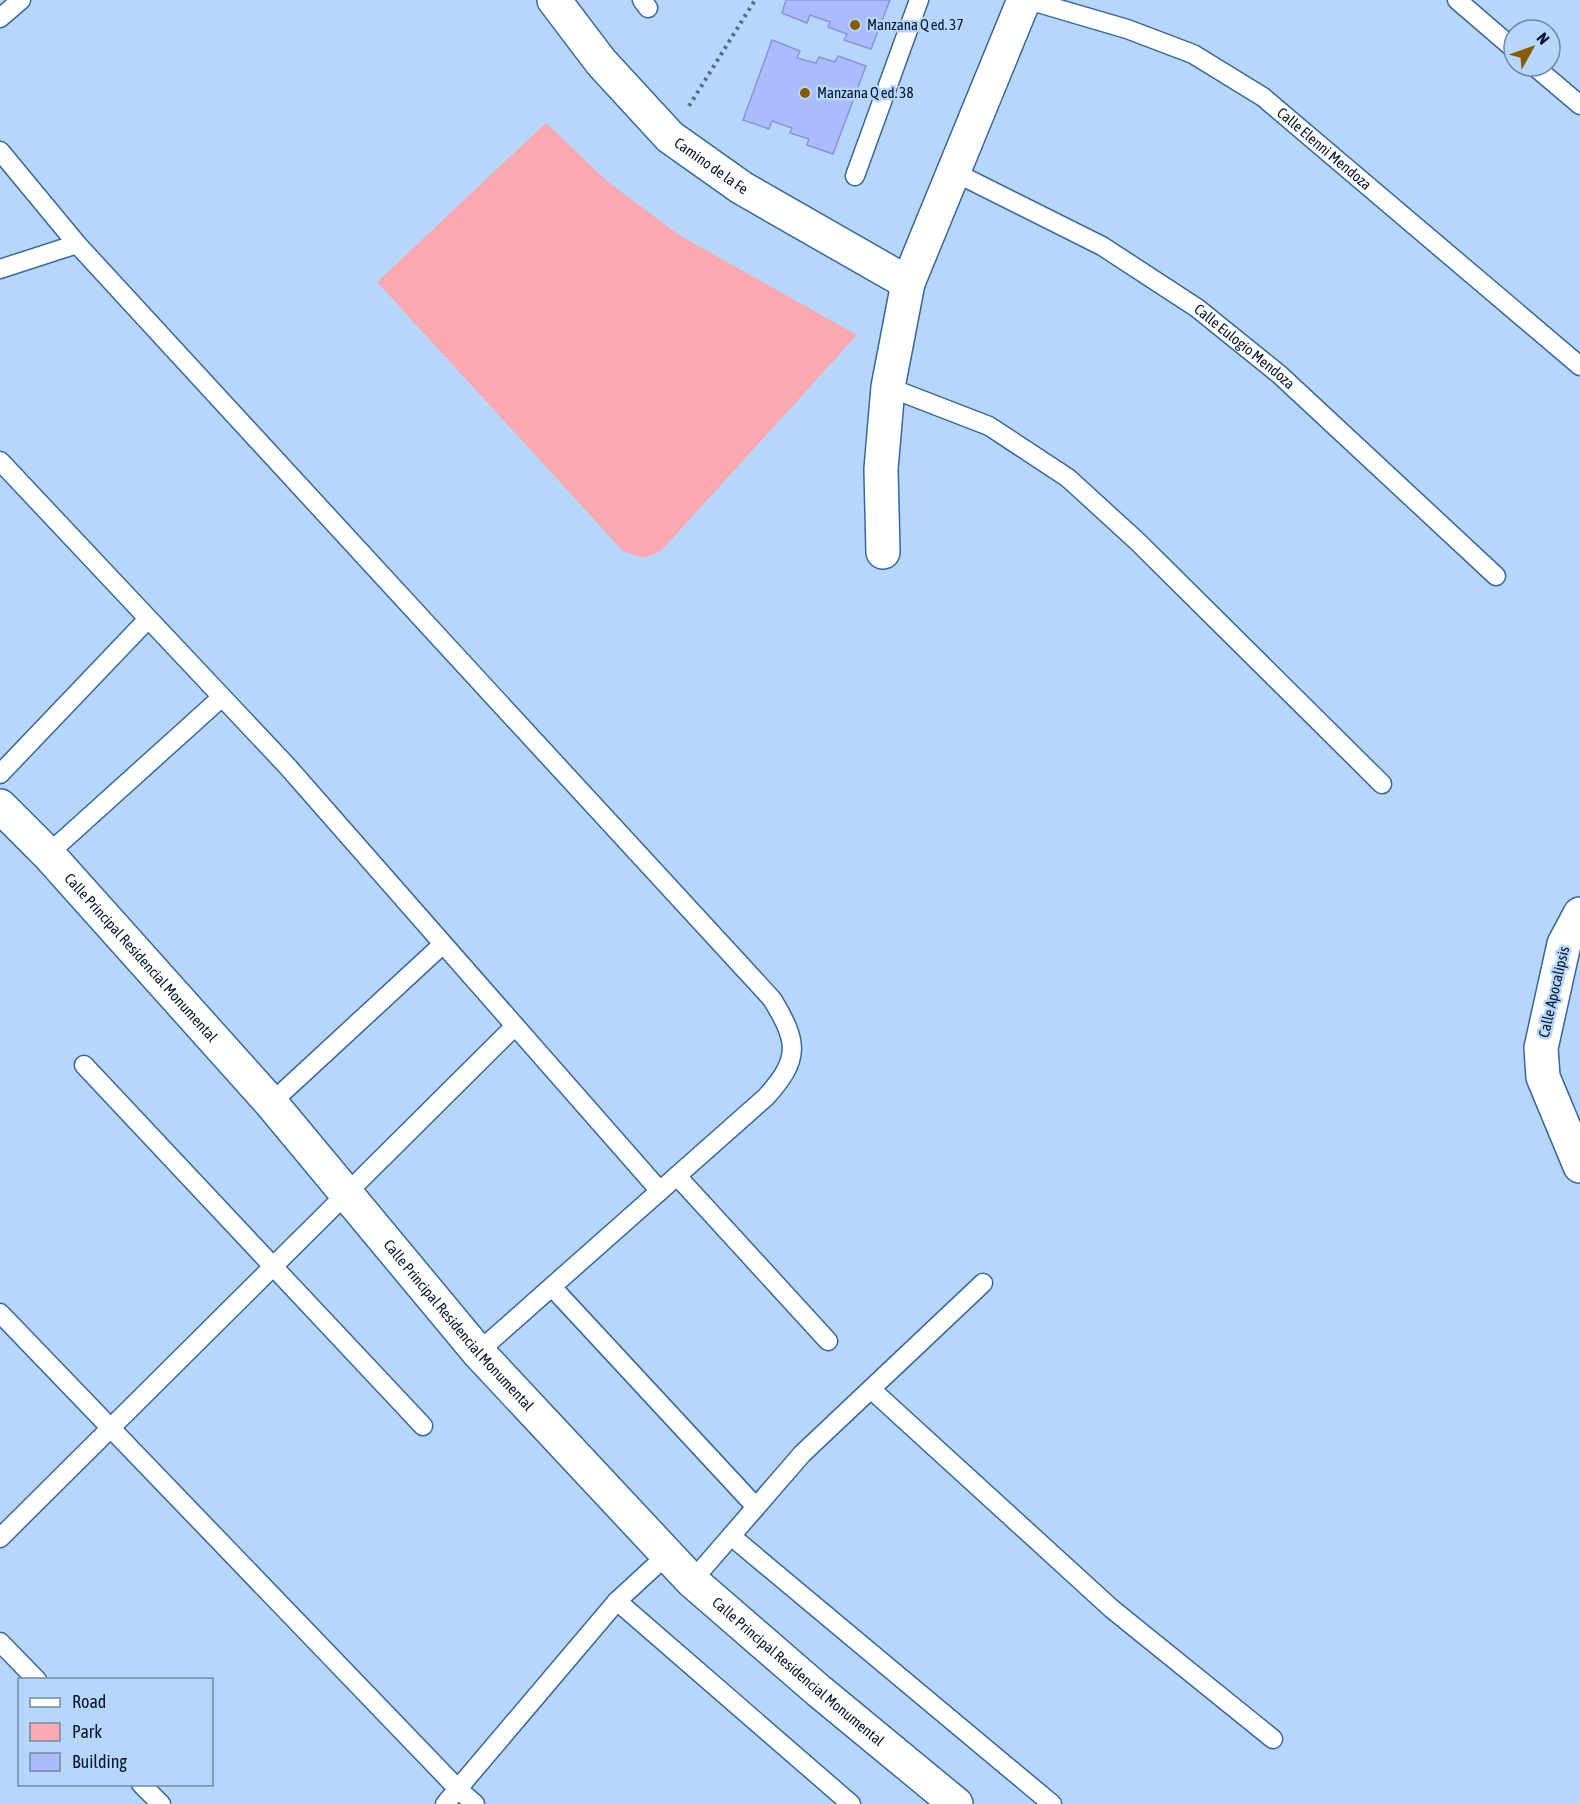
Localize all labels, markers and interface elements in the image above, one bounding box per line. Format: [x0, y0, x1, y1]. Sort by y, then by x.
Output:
place label: Manzana Q ed. 37 [867, 16, 963, 33]
marker: Manzana Q ed. 37 [848, 18, 862, 32]
north arrow [1502, 18, 1562, 78]
text: N [1534, 29, 1553, 48]
place label: Manzana Q ed. 38 [817, 84, 913, 101]
marker: Manzana Q ed. 38 [798, 86, 812, 100]
street label: Calle Elenni Mendoza [1274, 104, 1375, 193]
street label: Camino de la Fe [671, 134, 751, 198]
street label: Calle Eulogio Mendoza [1191, 300, 1298, 392]
street label: Calle Principal Residencial Monumental [61, 870, 221, 1045]
street label: Calle Apocalipsis [1535, 945, 1572, 1039]
street label: Calle Principal Residencial Monumental [380, 1236, 537, 1414]
street label: Calle Principal Residencial Monumental [709, 1593, 888, 1749]
legend [18, 1678, 213, 1786]
text: Road [72, 1691, 106, 1712]
text: Park [72, 1721, 102, 1742]
text: Building [72, 1751, 127, 1772]

